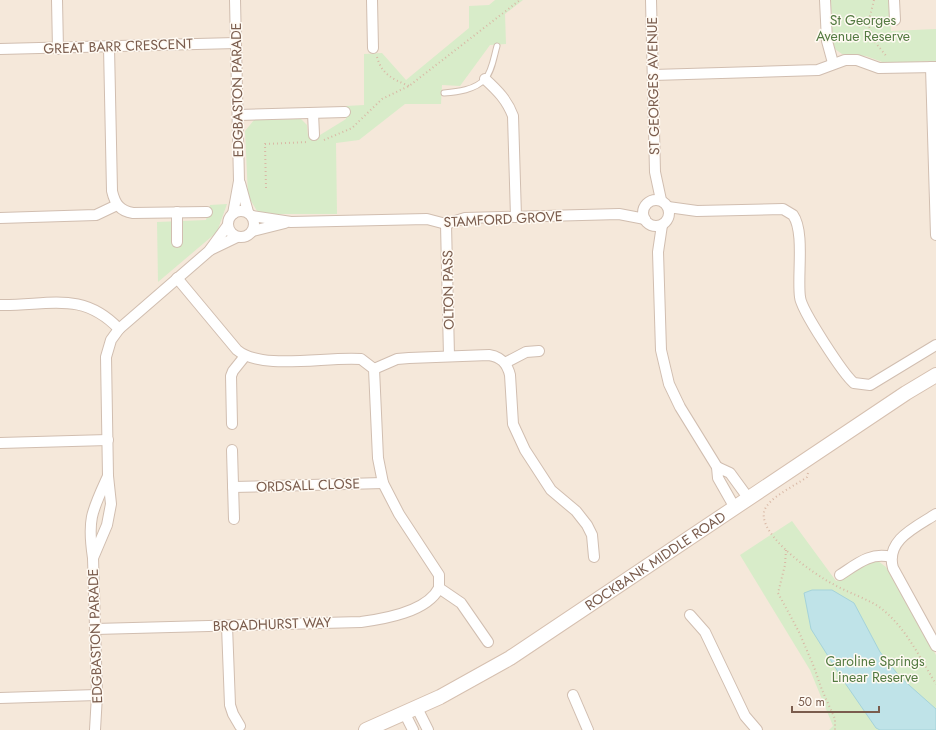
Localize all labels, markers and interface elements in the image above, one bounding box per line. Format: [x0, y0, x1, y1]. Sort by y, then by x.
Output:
park label: St Georges Avenue Reserve [816, 10, 910, 46]
street label: ST GEORGES AVENUE [642, 17, 664, 155]
street label: EDGBASTON PARADE [226, 22, 248, 158]
street label: GREAT BARR CRESCENT [43, 33, 194, 59]
street label: STAMFORD GROVE [443, 206, 563, 232]
street label: OLTON PASS [437, 250, 459, 330]
street label: ORDSALL CLOSE [256, 473, 360, 497]
street label: ROCKBANK MIDDLE ROAD [581, 506, 730, 615]
street label: EDGBASTON PARADE [83, 568, 107, 704]
street label: BROADHURST WAY [212, 612, 332, 636]
park label: Caroline Springs Linear Reserve [825, 651, 925, 687]
scale bar [792, 688, 879, 714]
text: 50 m [798, 693, 825, 711]

